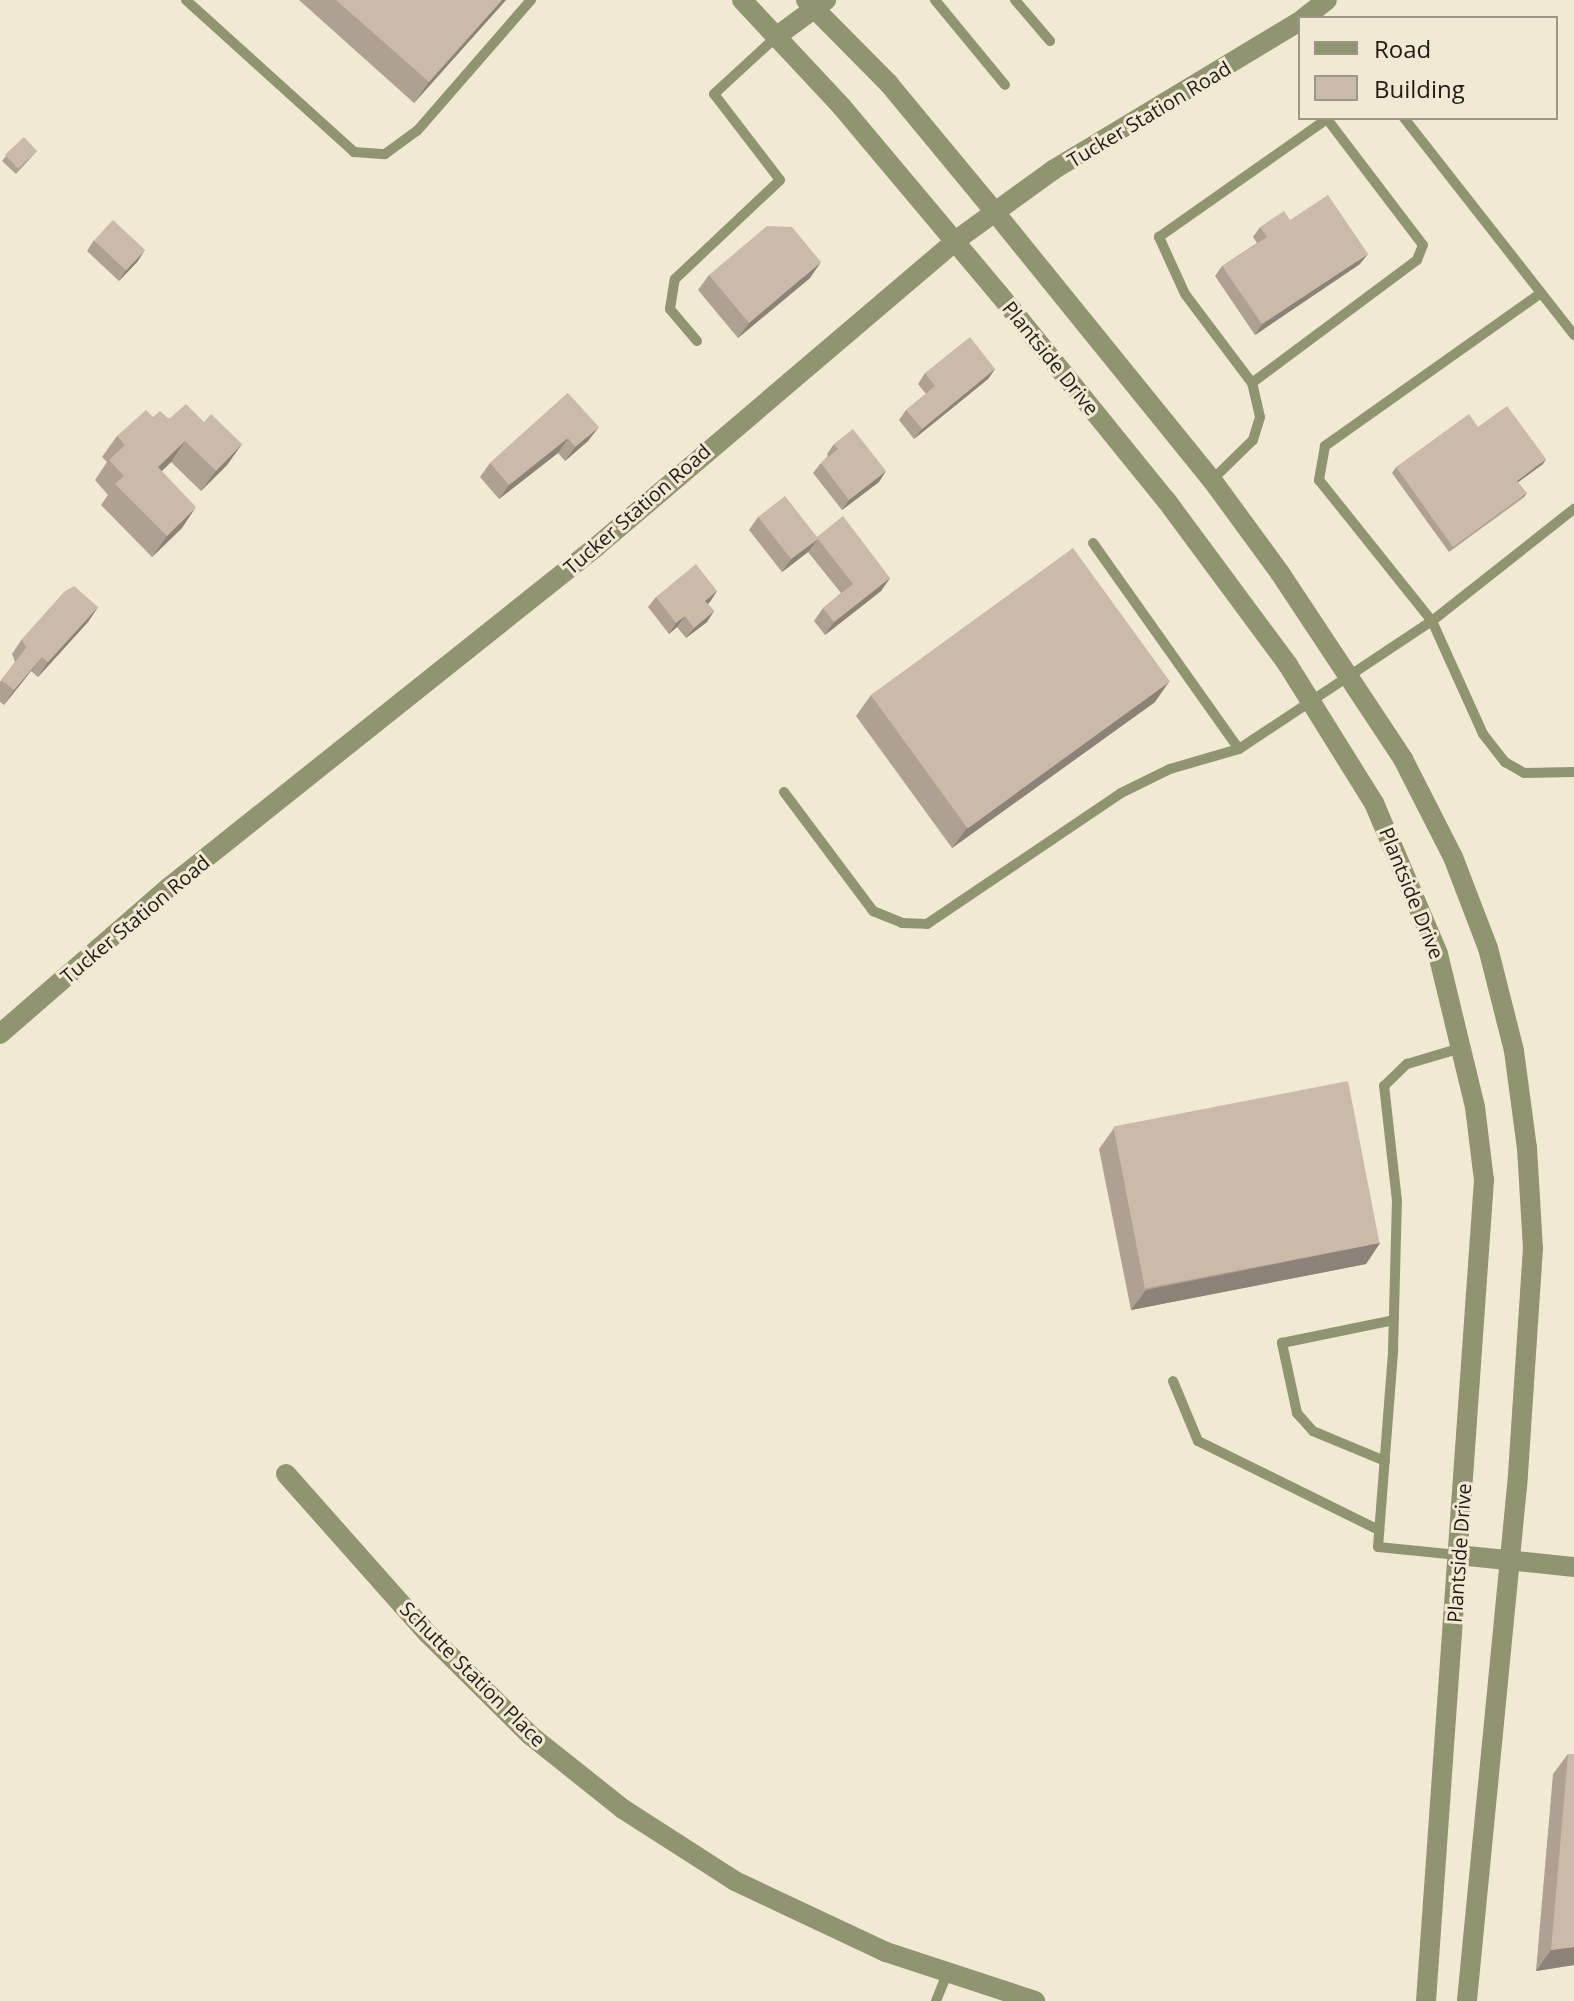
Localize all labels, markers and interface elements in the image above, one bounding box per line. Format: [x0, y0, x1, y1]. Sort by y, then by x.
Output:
legend [1298, 16, 1558, 120]
text: Road [1374, 32, 1431, 65]
street label: Tucker Station Road [1063, 56, 1235, 172]
text: Building [1374, 72, 1465, 105]
street label: Plantside Drive [998, 296, 1104, 420]
street label: Tucker Station Road [559, 439, 715, 579]
street label: Plantside Drive [1375, 824, 1449, 962]
street label: Tucker Station Road [56, 850, 214, 988]
street label: Plantside Drive [1442, 1482, 1476, 1624]
street label: Schutte Station Place [395, 1596, 551, 1752]

